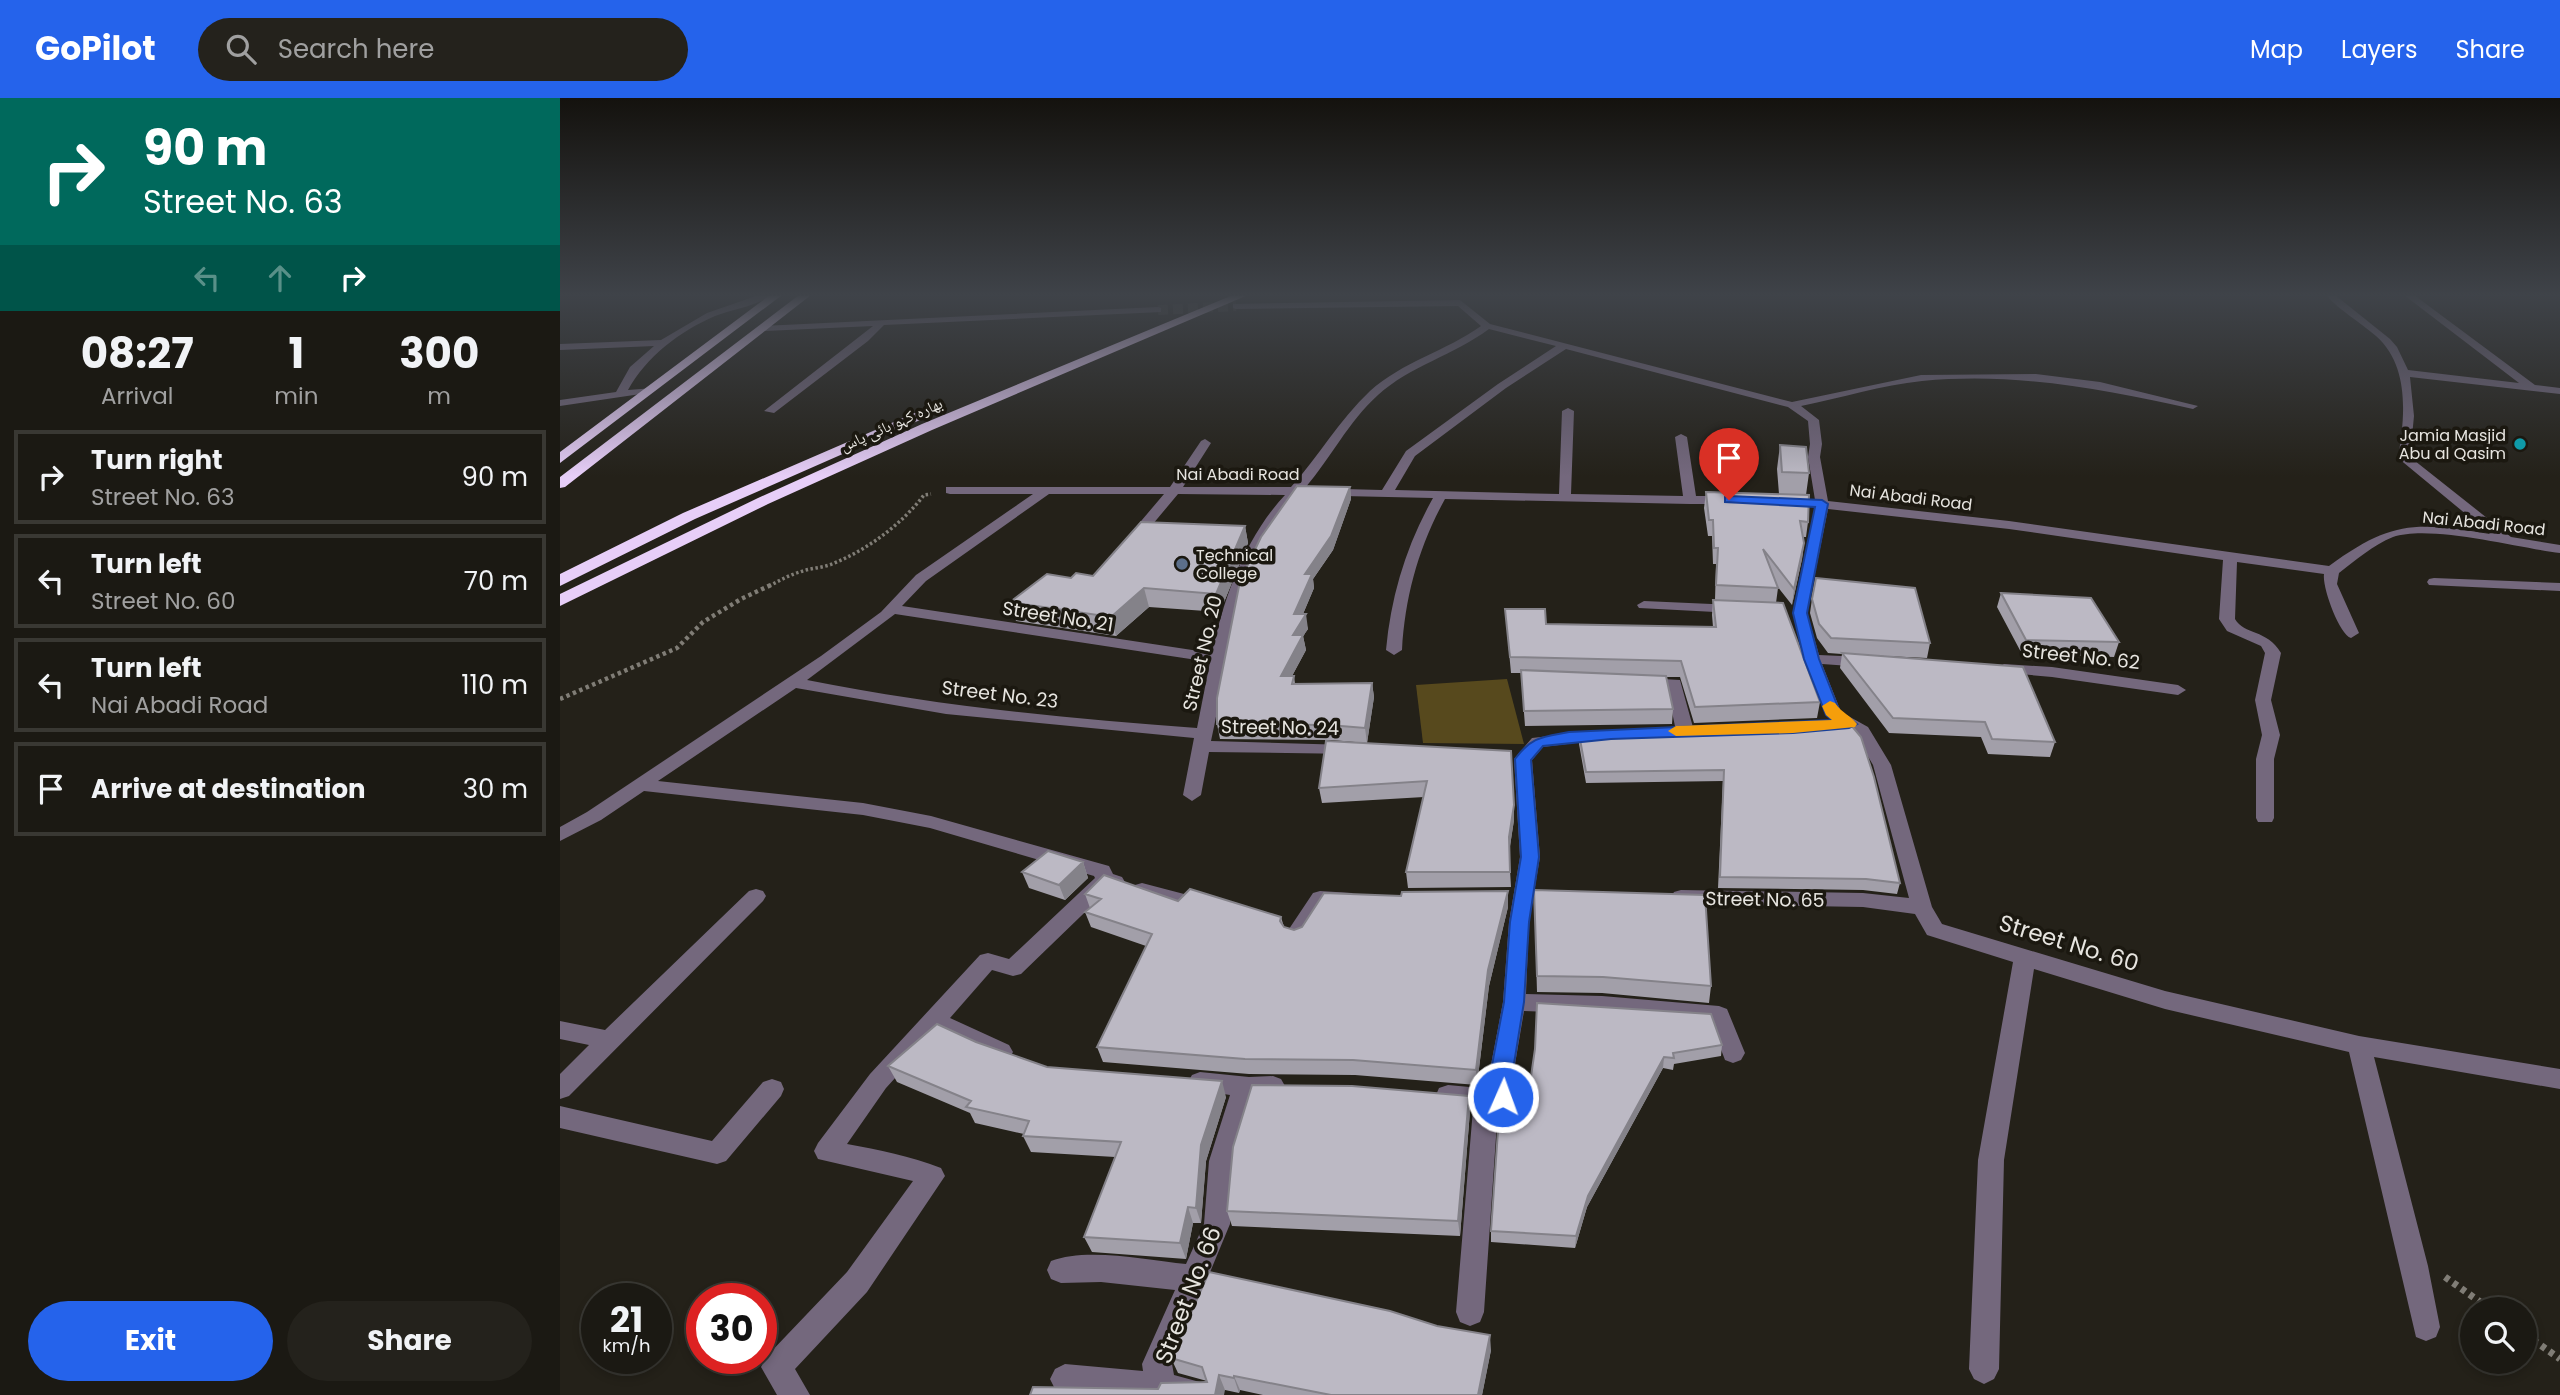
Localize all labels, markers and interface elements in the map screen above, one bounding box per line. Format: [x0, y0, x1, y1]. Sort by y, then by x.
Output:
search box [198, 18, 688, 81]
text: GoPilot [35, 25, 156, 72]
icon: search [222, 30, 260, 68]
text: Search here [278, 31, 434, 67]
text: Map [2250, 33, 2303, 66]
text: Layers [2341, 33, 2417, 66]
text: Share [2455, 33, 2525, 66]
text: 90 m [143, 114, 267, 182]
icon: right [28, 126, 119, 217]
text: Street No. 63 [143, 179, 343, 224]
icon: left [188, 259, 226, 297]
icon: ahead [261, 259, 299, 297]
icon: right [334, 259, 372, 297]
text: 08:27 [81, 324, 194, 383]
text: 1 [289, 324, 304, 383]
text: 300 [399, 324, 479, 383]
text: Arrival [101, 380, 173, 412]
text: min [274, 380, 318, 412]
text: m [427, 380, 451, 412]
street label: بھارہ کہو بائی پاس [836, 392, 946, 457]
place label: Jamia Masjid Abu al Qasim [2399, 424, 2506, 465]
pin [1699, 428, 1759, 500]
marker: Jamia Masjid Abu al Qasim [2512, 436, 2528, 452]
icon: arrive [1710, 439, 1748, 477]
text: Turn right [91, 442, 223, 478]
icon: right [32, 458, 70, 496]
text: 90 m [462, 459, 528, 495]
street label: Nai Abadi Road [1176, 463, 1300, 486]
street label: Nai Abadi Road [1848, 479, 1974, 516]
text: Street No. 63 [91, 481, 235, 513]
street label: Nai Abadi Road [2421, 506, 2546, 541]
place label: Technical College [1196, 544, 1273, 585]
text: Turn left [91, 546, 202, 582]
marker: Technical College [1174, 556, 1190, 572]
icon: left [32, 562, 70, 600]
text: 70 m [464, 563, 528, 599]
text: Street No. 60 [91, 585, 235, 617]
street label: Street No. 20 [1176, 593, 1229, 714]
street label: Street No. 21 [1000, 594, 1115, 639]
street label: Street No. 62 [2021, 637, 2141, 676]
text: Turn left [91, 650, 202, 686]
icon: left [32, 666, 70, 704]
text: 110 m [461, 667, 528, 703]
street label: Street No. 23 [940, 674, 1060, 715]
text: Nai Abadi Road [91, 689, 268, 721]
street label: Street No. 24 [1221, 713, 1339, 742]
icon: arrive [32, 770, 70, 808]
text: Arrive at destination [91, 771, 366, 807]
text: 30 m [463, 771, 528, 807]
street label: Street No. 65 [1705, 885, 1825, 914]
street label: Street No. 60 [1995, 907, 2143, 979]
position arrow [1466, 1060, 1540, 1134]
street label: Street No. 66 [1147, 1222, 1229, 1368]
speed limit sign: 30 [686, 1283, 777, 1374]
text: 21 [610, 1295, 643, 1344]
map controls [2460, 1297, 2537, 1374]
button: search [2460, 1297, 2537, 1374]
button: Exit [28, 1301, 273, 1381]
button: Share [287, 1301, 532, 1381]
text: km/h [603, 1333, 650, 1358]

